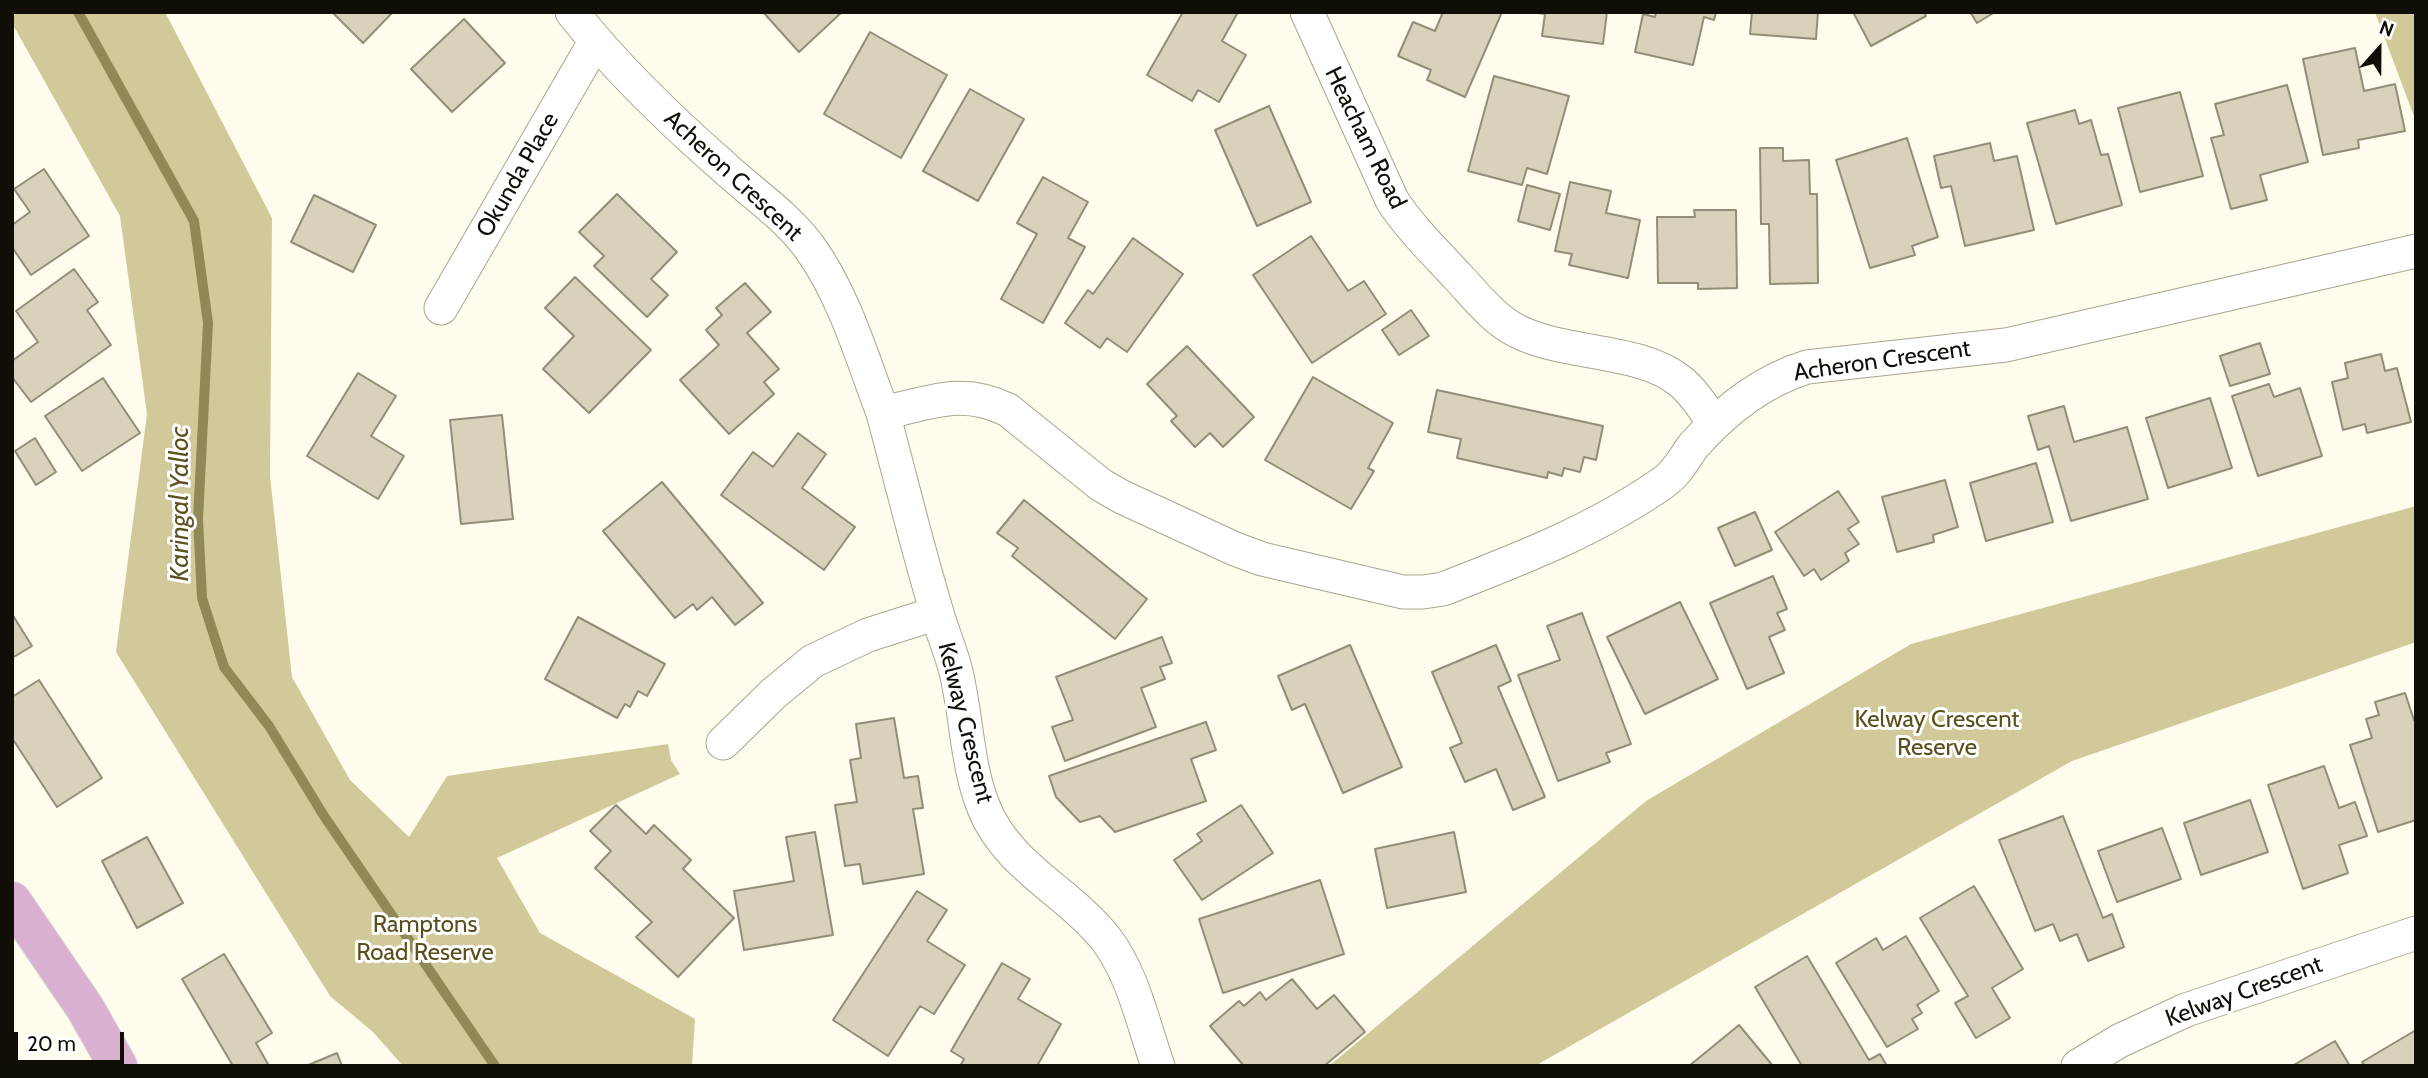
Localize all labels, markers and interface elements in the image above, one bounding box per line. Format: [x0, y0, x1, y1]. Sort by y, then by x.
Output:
north arrow [2344, 14, 2414, 84]
text: N [2376, 16, 2397, 42]
street label: Heacham Road [1318, 62, 1412, 214]
street label: Acheron Crescent [658, 105, 808, 247]
street label: Okunda Place [471, 108, 565, 242]
street label: Acheron Crescent [1792, 334, 1972, 388]
water label: Karingal Yalloc [164, 427, 196, 581]
street label: Kelway Crescent [931, 640, 999, 806]
park label: Kelway Crescent Reserve [1855, 706, 2019, 762]
park label: Ramptons Road Reserve [356, 911, 494, 967]
street label: Kelway Crescent [2162, 950, 2326, 1034]
scale bar [18, 1018, 128, 1062]
text: 20 m [27, 1031, 76, 1056]

